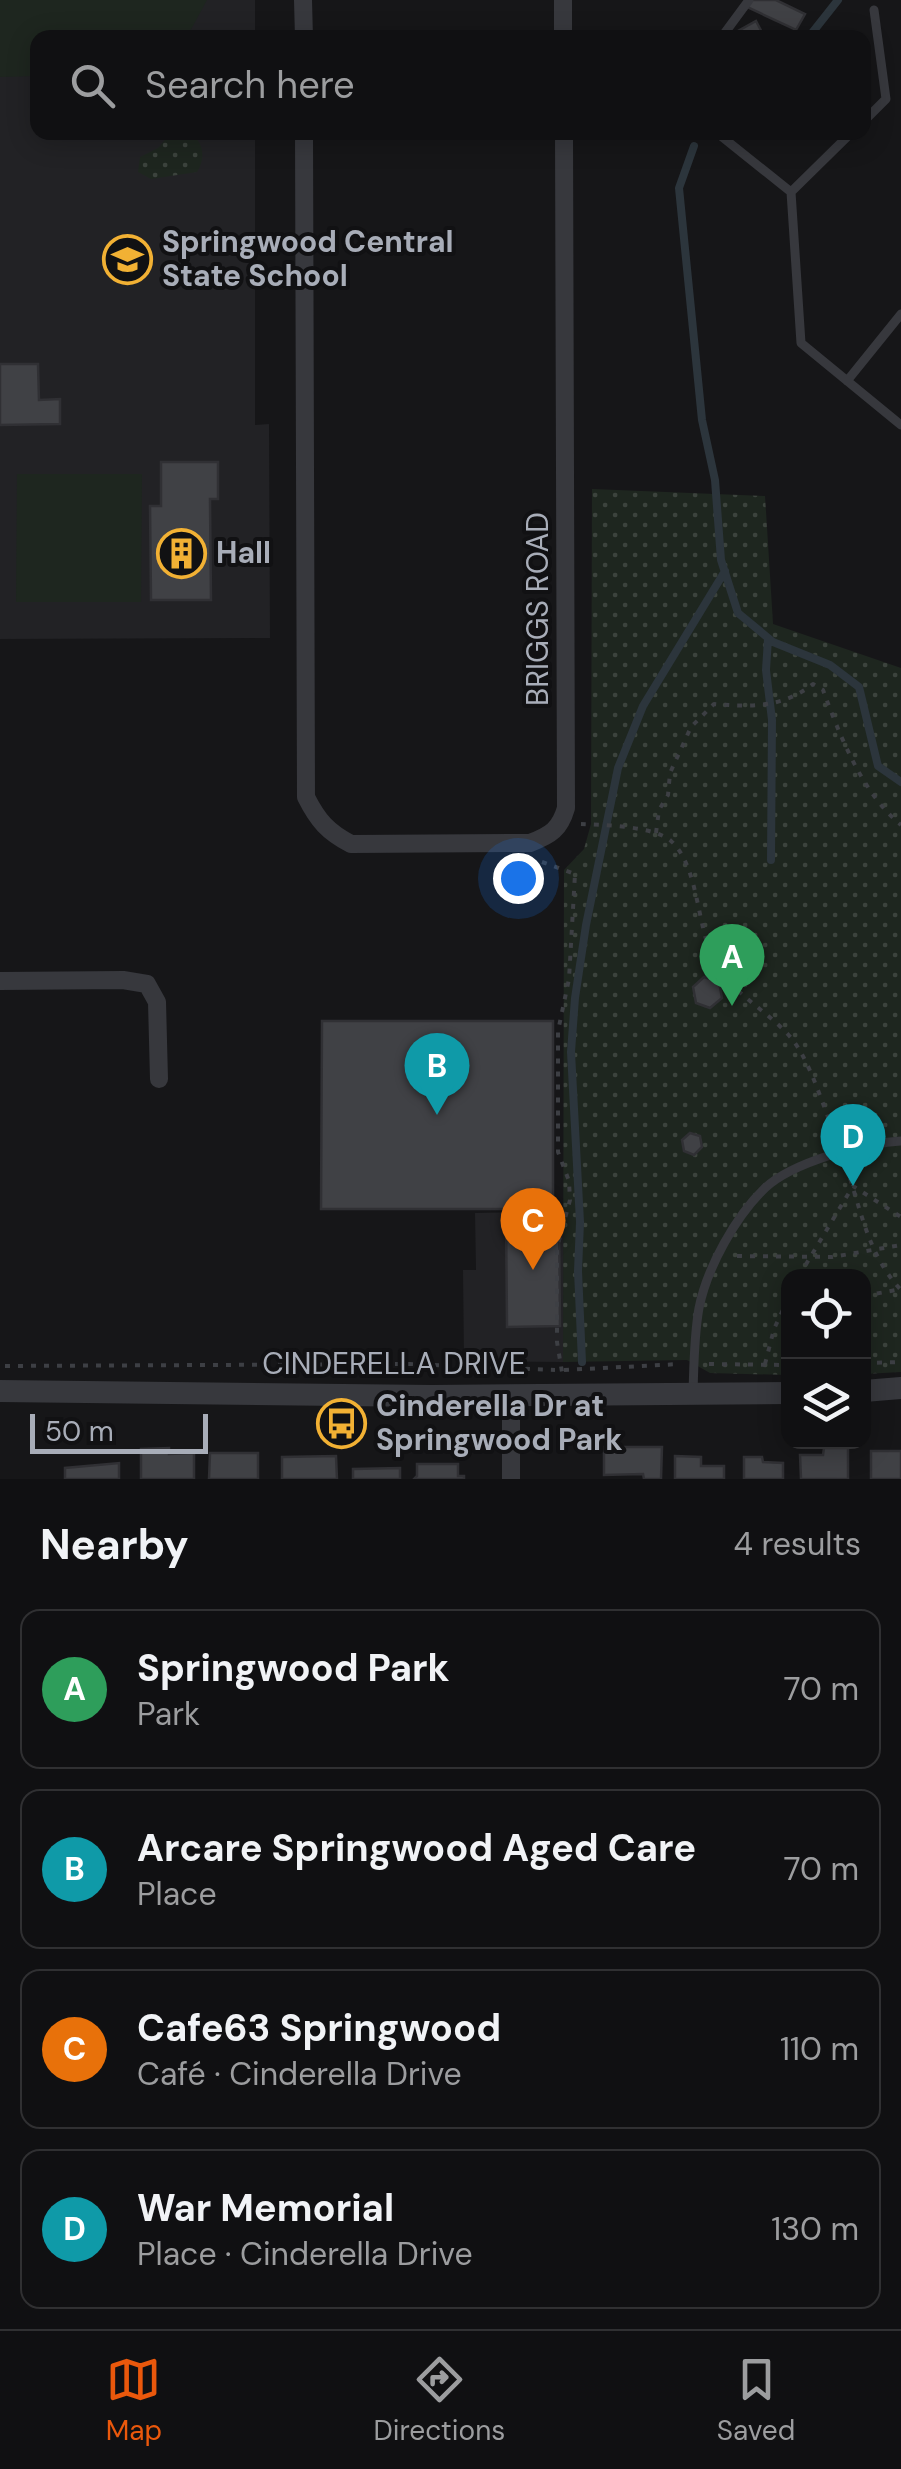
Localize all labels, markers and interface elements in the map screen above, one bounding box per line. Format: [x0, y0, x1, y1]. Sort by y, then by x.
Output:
search box [30, 30, 871, 140]
icon: search [65, 58, 120, 113]
text: Search here [145, 60, 355, 110]
place label: Springwood Central State School [162, 222, 454, 295]
school or university icon: Springwood Central State School [101, 233, 153, 285]
street label: BRIGGS ROAD [518, 512, 557, 706]
building icon: Hall [155, 527, 207, 579]
place label: Hall [216, 533, 271, 572]
your location [493, 853, 544, 904]
pin: A [700, 924, 764, 1006]
pin: B [404, 1032, 470, 1115]
pin: D [820, 1104, 886, 1186]
pin: C [500, 1188, 566, 1270]
map controls [781, 1269, 871, 1449]
button: locate [781, 1269, 871, 1359]
street label: CINDERELLA DRIVE [262, 1344, 526, 1383]
button: layers [781, 1359, 871, 1449]
place label: Cinderella Dr at Springwood Park [376, 1386, 623, 1459]
bus stop icon: Cinderella Dr at Springwood Park [315, 1397, 367, 1449]
scale bar [30, 1409, 208, 1454]
text: 50 m [45, 1413, 114, 1450]
text: Nearby [40, 1517, 189, 1572]
text: 4 results [734, 1523, 861, 1565]
text: Springwood Park [137, 1643, 449, 1693]
text: A [63, 1668, 86, 1710]
text: 70 m [783, 1668, 859, 1710]
text: Park [137, 1693, 200, 1735]
text: Arcare Springwood Aged Care [137, 1823, 696, 1873]
text: B [64, 1848, 85, 1890]
text: 70 m [783, 1848, 859, 1890]
text: Place [137, 1873, 217, 1915]
text: Cafe63 Springwood [137, 2003, 501, 2053]
text: C [63, 2028, 86, 2070]
text: 110 m [780, 2028, 859, 2070]
text: Café · Cinderella Drive [137, 2053, 462, 2095]
text: War Memorial [137, 2183, 394, 2233]
text: D [63, 2208, 86, 2250]
text: 130 m [771, 2208, 859, 2250]
text: Place · Cinderella Drive [137, 2233, 473, 2275]
tab: Map [106, 2352, 162, 2449]
tab: Directions [374, 2352, 505, 2449]
tab: Saved [717, 2352, 795, 2449]

